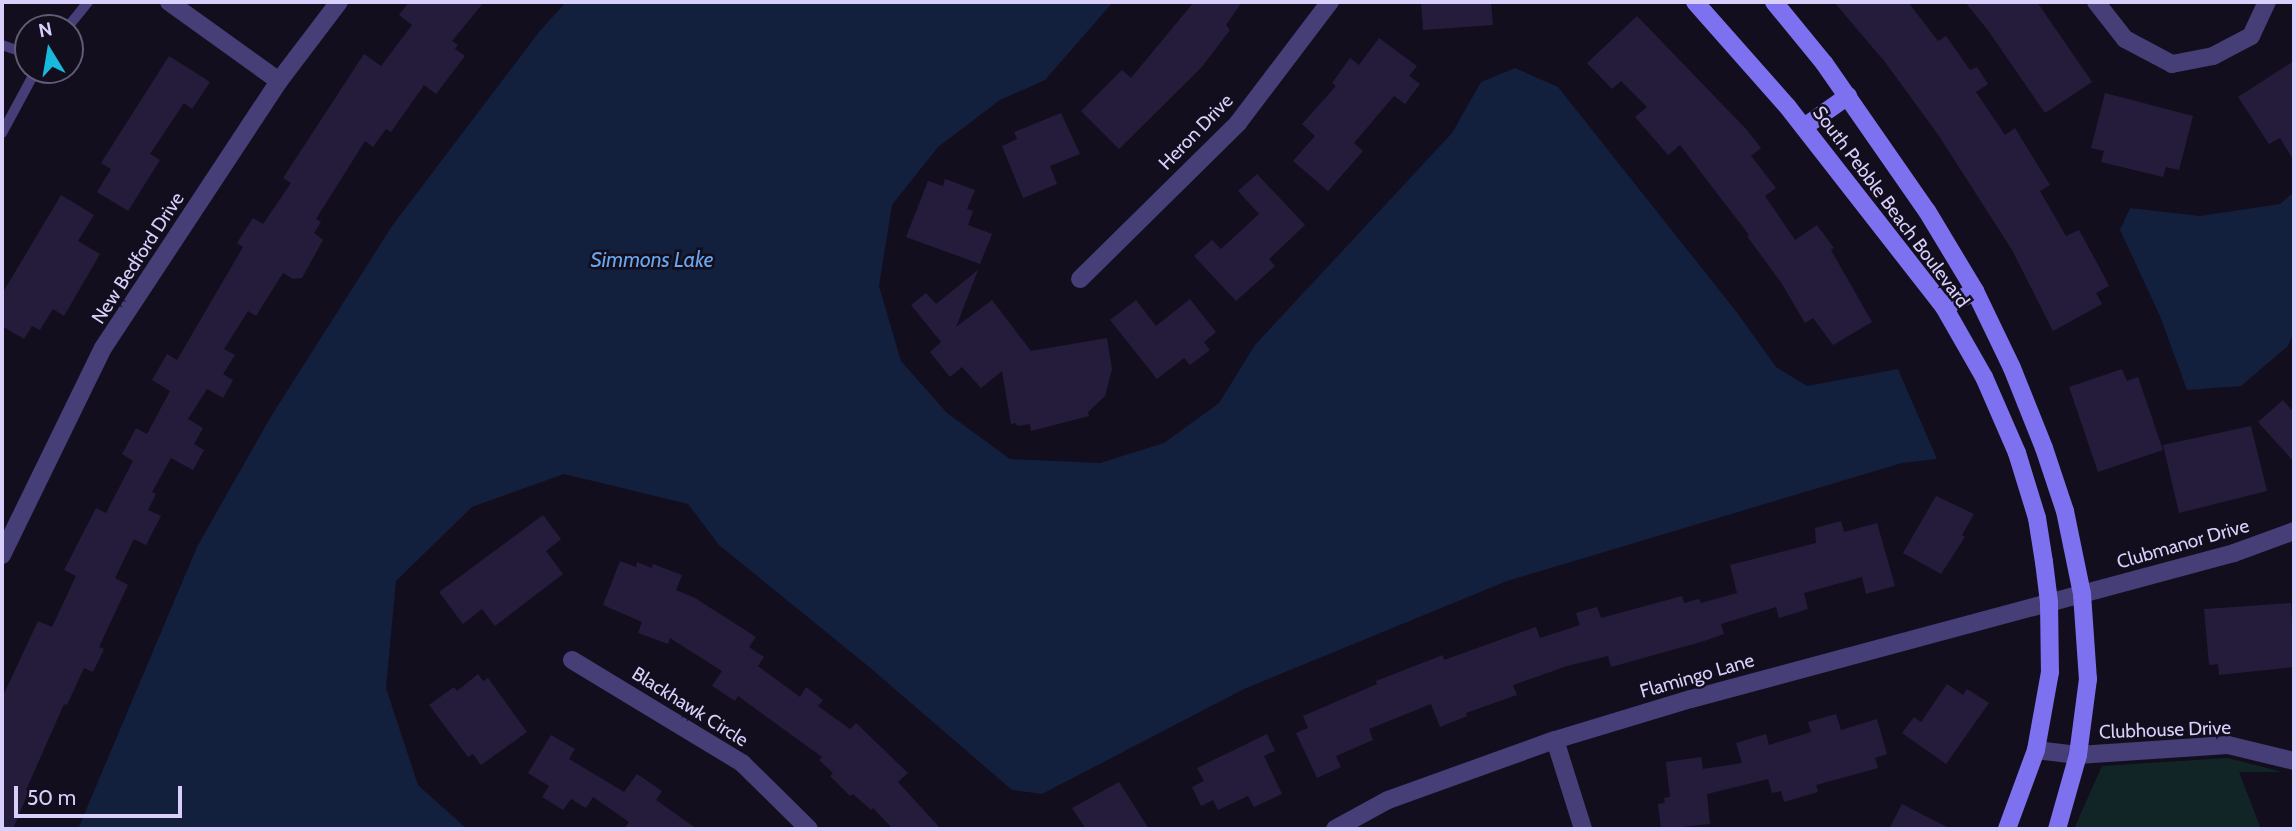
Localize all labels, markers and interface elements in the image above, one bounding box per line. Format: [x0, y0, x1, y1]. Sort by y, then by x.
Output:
north arrow [14, 14, 84, 84]
text: N [36, 17, 54, 42]
street label: Heron Drive [1154, 89, 1238, 175]
street label: South Pebble Beach Boulevard [1808, 102, 1974, 312]
street label: New Bedford Drive [87, 188, 189, 328]
water label: Simmons Lake [591, 247, 713, 273]
street label: Clubmanor Drive [2114, 514, 2252, 574]
street label: Flamingo Lane [1637, 649, 1757, 703]
street label: Blackhawk Circle [628, 662, 752, 752]
street label: Clubhouse Drive [2099, 716, 2231, 744]
scale bar [18, 772, 186, 816]
text: 50 m [27, 785, 76, 810]

